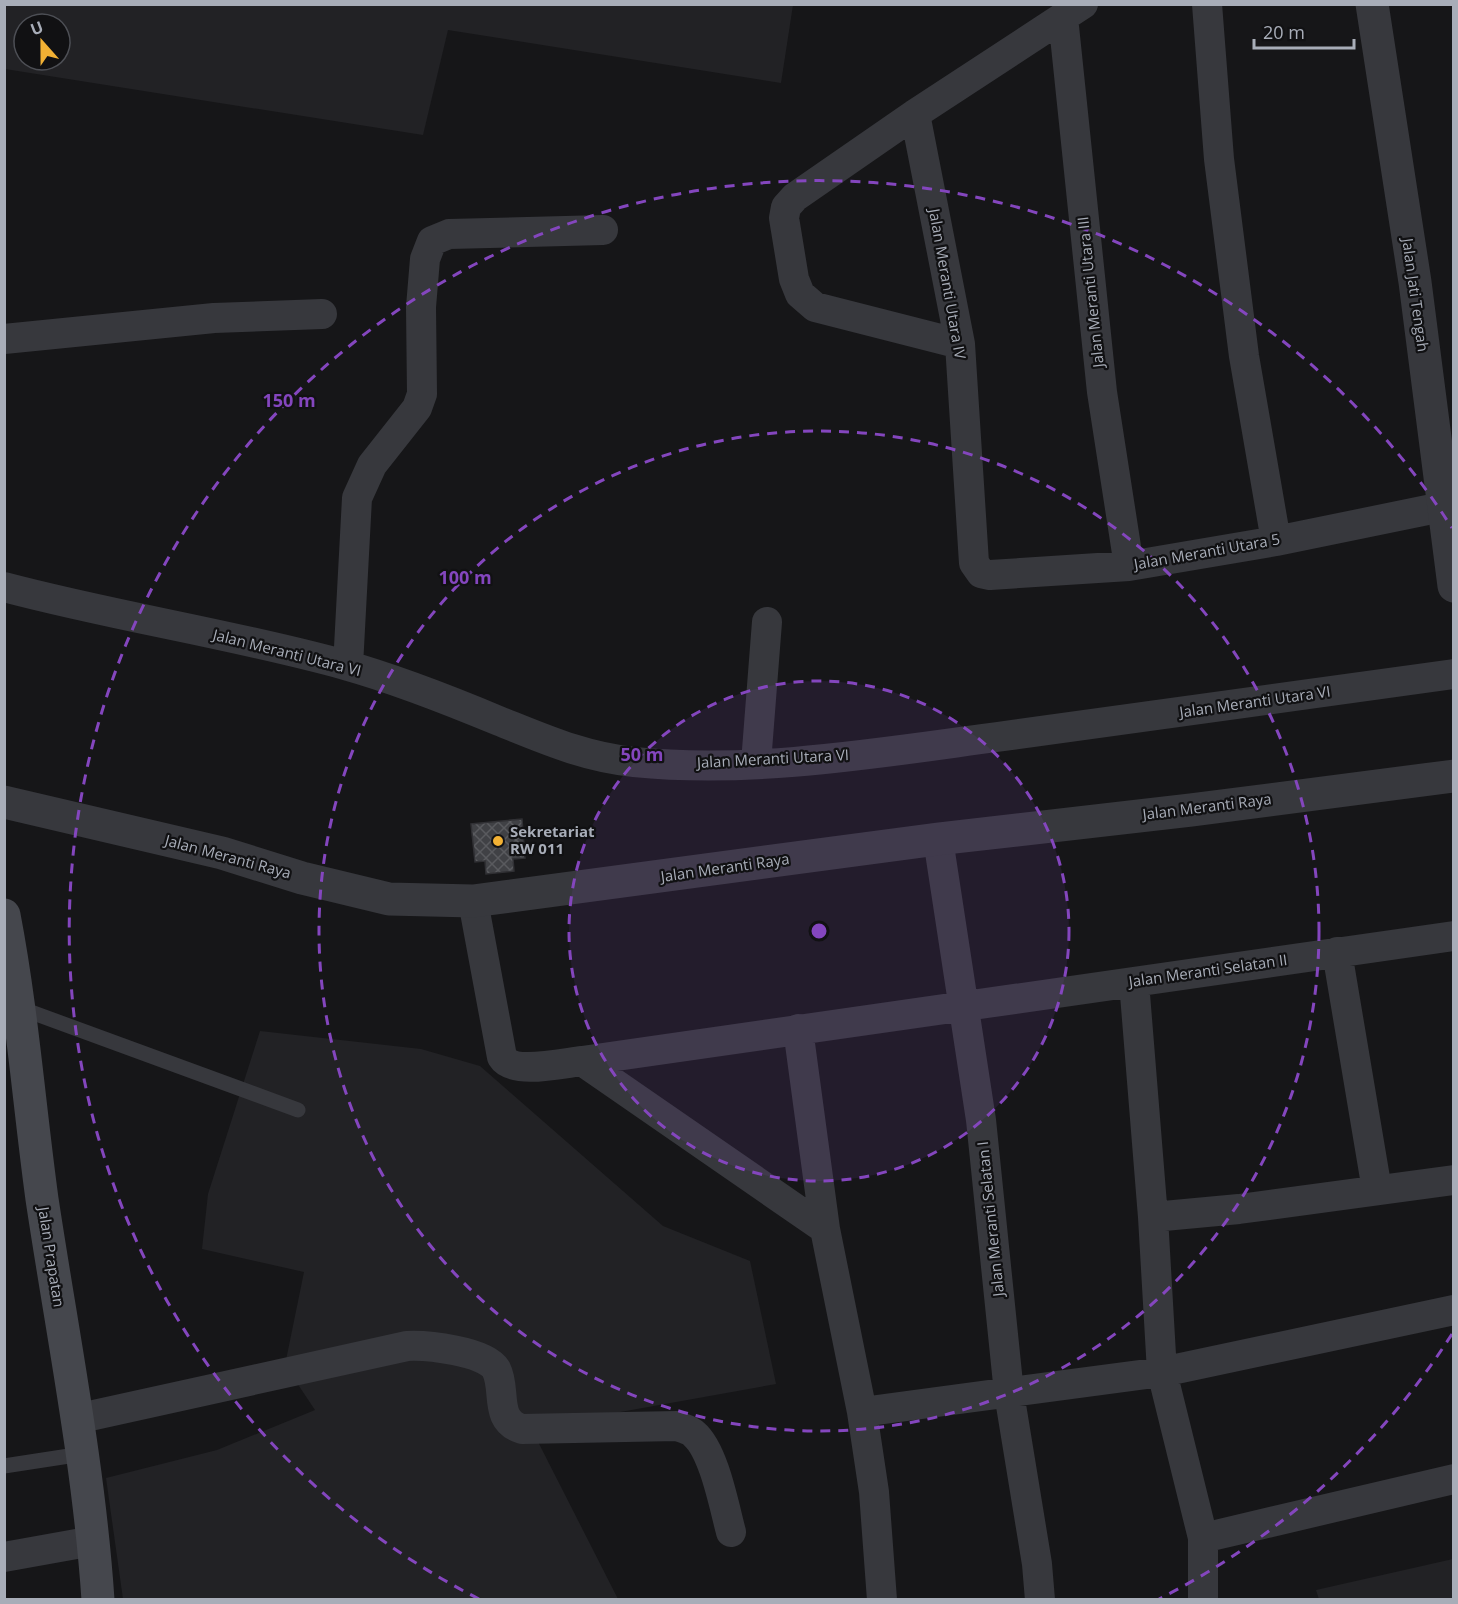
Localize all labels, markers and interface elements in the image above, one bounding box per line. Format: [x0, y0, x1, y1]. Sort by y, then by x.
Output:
north arrow [12, 12, 72, 72]
scale bar [1254, 12, 1354, 50]
text: U [27, 16, 46, 40]
text: 20 m [1263, 20, 1305, 44]
street label: Jalan Meranti Utara IV [925, 205, 971, 361]
street label: Jalan Meranti Utara III [1072, 216, 1108, 371]
street label: Jalan Jati Tengah [1398, 235, 1434, 353]
text: 150 m [262, 388, 316, 412]
street label: Jalan Meranti Utara 5 [1130, 528, 1281, 574]
text: 100 m [438, 565, 492, 589]
street label: Jalan Meranti Utara VI [209, 623, 364, 680]
street label: Jalan Meranti Utara VI [1176, 681, 1332, 722]
text: 50 m [621, 742, 663, 766]
street label: Jalan Meranti Utara VI [694, 744, 850, 772]
street label: Jalan Meranti Raya [1139, 788, 1272, 824]
place label: Sekretariat RW 011 [510, 821, 595, 858]
street label: Jalan Meranti Raya [161, 829, 293, 882]
marker: Sekretariat RW 011 [491, 834, 505, 848]
street label: Jalan Meranti Raya [657, 848, 790, 886]
centre of rings [809, 921, 829, 941]
street label: Jalan Meranti Selatan II [1125, 949, 1289, 991]
street label: Jalan Meranti Selatan I [972, 1141, 1008, 1300]
street label: Jalan Prapatan [34, 1203, 70, 1309]

